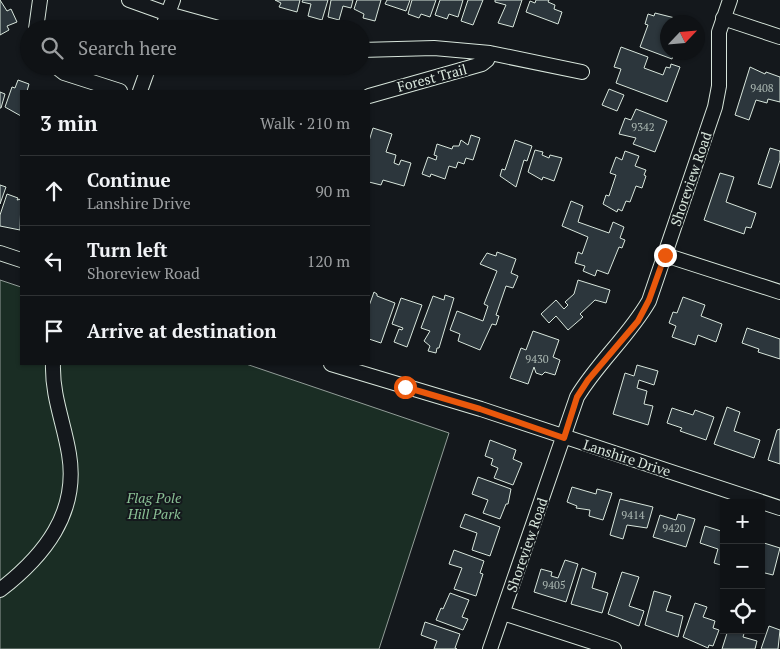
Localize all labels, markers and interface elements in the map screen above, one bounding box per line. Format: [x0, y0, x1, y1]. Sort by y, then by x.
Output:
north arrow [660, 15, 705, 60]
search box [20, 20, 370, 75]
icon: search [38, 34, 66, 62]
text: Search here [78, 35, 177, 60]
street label: Forest Trail [395, 59, 469, 96]
house number: 9408 [750, 81, 774, 95]
text: 3 min [40, 109, 97, 137]
text: Walk · 210 m [260, 112, 350, 134]
house number: 9342 [631, 120, 655, 134]
street label: Shoreview Road [665, 129, 716, 229]
text: Continue [87, 167, 171, 192]
icon: ahead [40, 177, 68, 205]
text: 90 m [315, 180, 350, 202]
text: Lanshire Drive [87, 192, 191, 214]
text: Turn left [87, 237, 168, 262]
route end [654, 244, 677, 267]
icon: left [40, 247, 68, 275]
text: 120 m [307, 250, 350, 272]
text: Shoreview Road [87, 262, 200, 284]
icon: arrive [40, 317, 68, 345]
text: Arrive at destination [87, 318, 276, 343]
house number: 9430 [525, 352, 549, 366]
route start [394, 376, 417, 399]
street label: Lanshire Drive [581, 434, 673, 481]
park label: Flag Pole Hill Park [126, 488, 182, 523]
street label: Shoreview Road [501, 495, 552, 595]
map controls [720, 499, 765, 634]
button: + [720, 499, 765, 544]
house number: 9414 [621, 508, 645, 522]
house number: 9420 [662, 521, 686, 535]
button: − [720, 544, 765, 589]
house number: 9405 [542, 578, 566, 592]
button: locate [720, 589, 765, 634]

